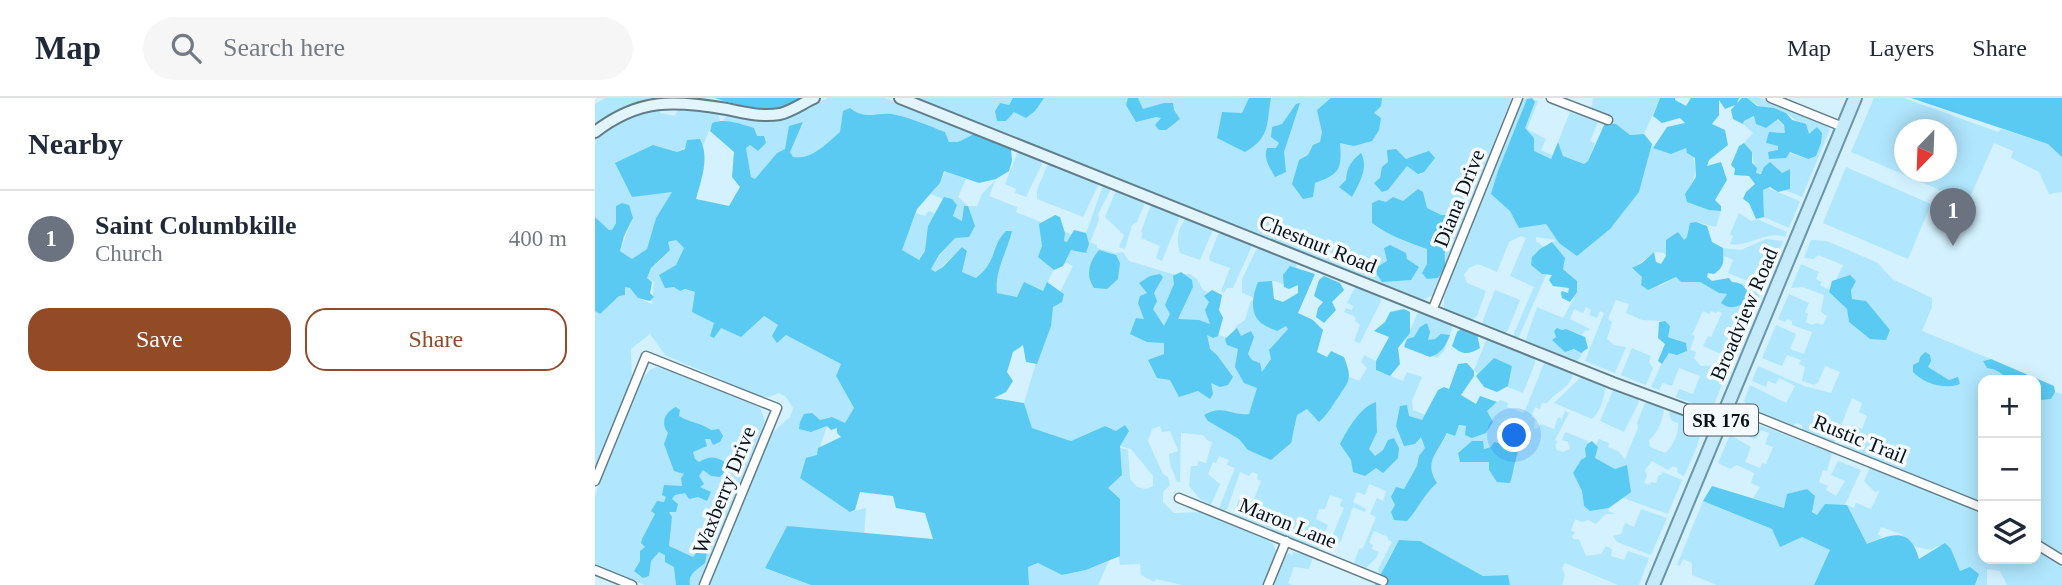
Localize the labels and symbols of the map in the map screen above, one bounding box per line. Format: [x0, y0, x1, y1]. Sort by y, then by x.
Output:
north arrow [1894, 119, 1957, 182]
street label: Diana Drive [1429, 146, 1489, 250]
pin: 1 [1930, 188, 1976, 246]
street label: Chestnut Road [1256, 210, 1381, 279]
street label: Broadview Road [1705, 244, 1783, 384]
road number: SR 176 [1684, 404, 1758, 436]
street label: Rustic Trail [1810, 409, 1910, 469]
your location [1497, 418, 1531, 452]
street label: Waxberry Drive [688, 423, 760, 557]
street label: Maron Lane [1236, 493, 1340, 553]

